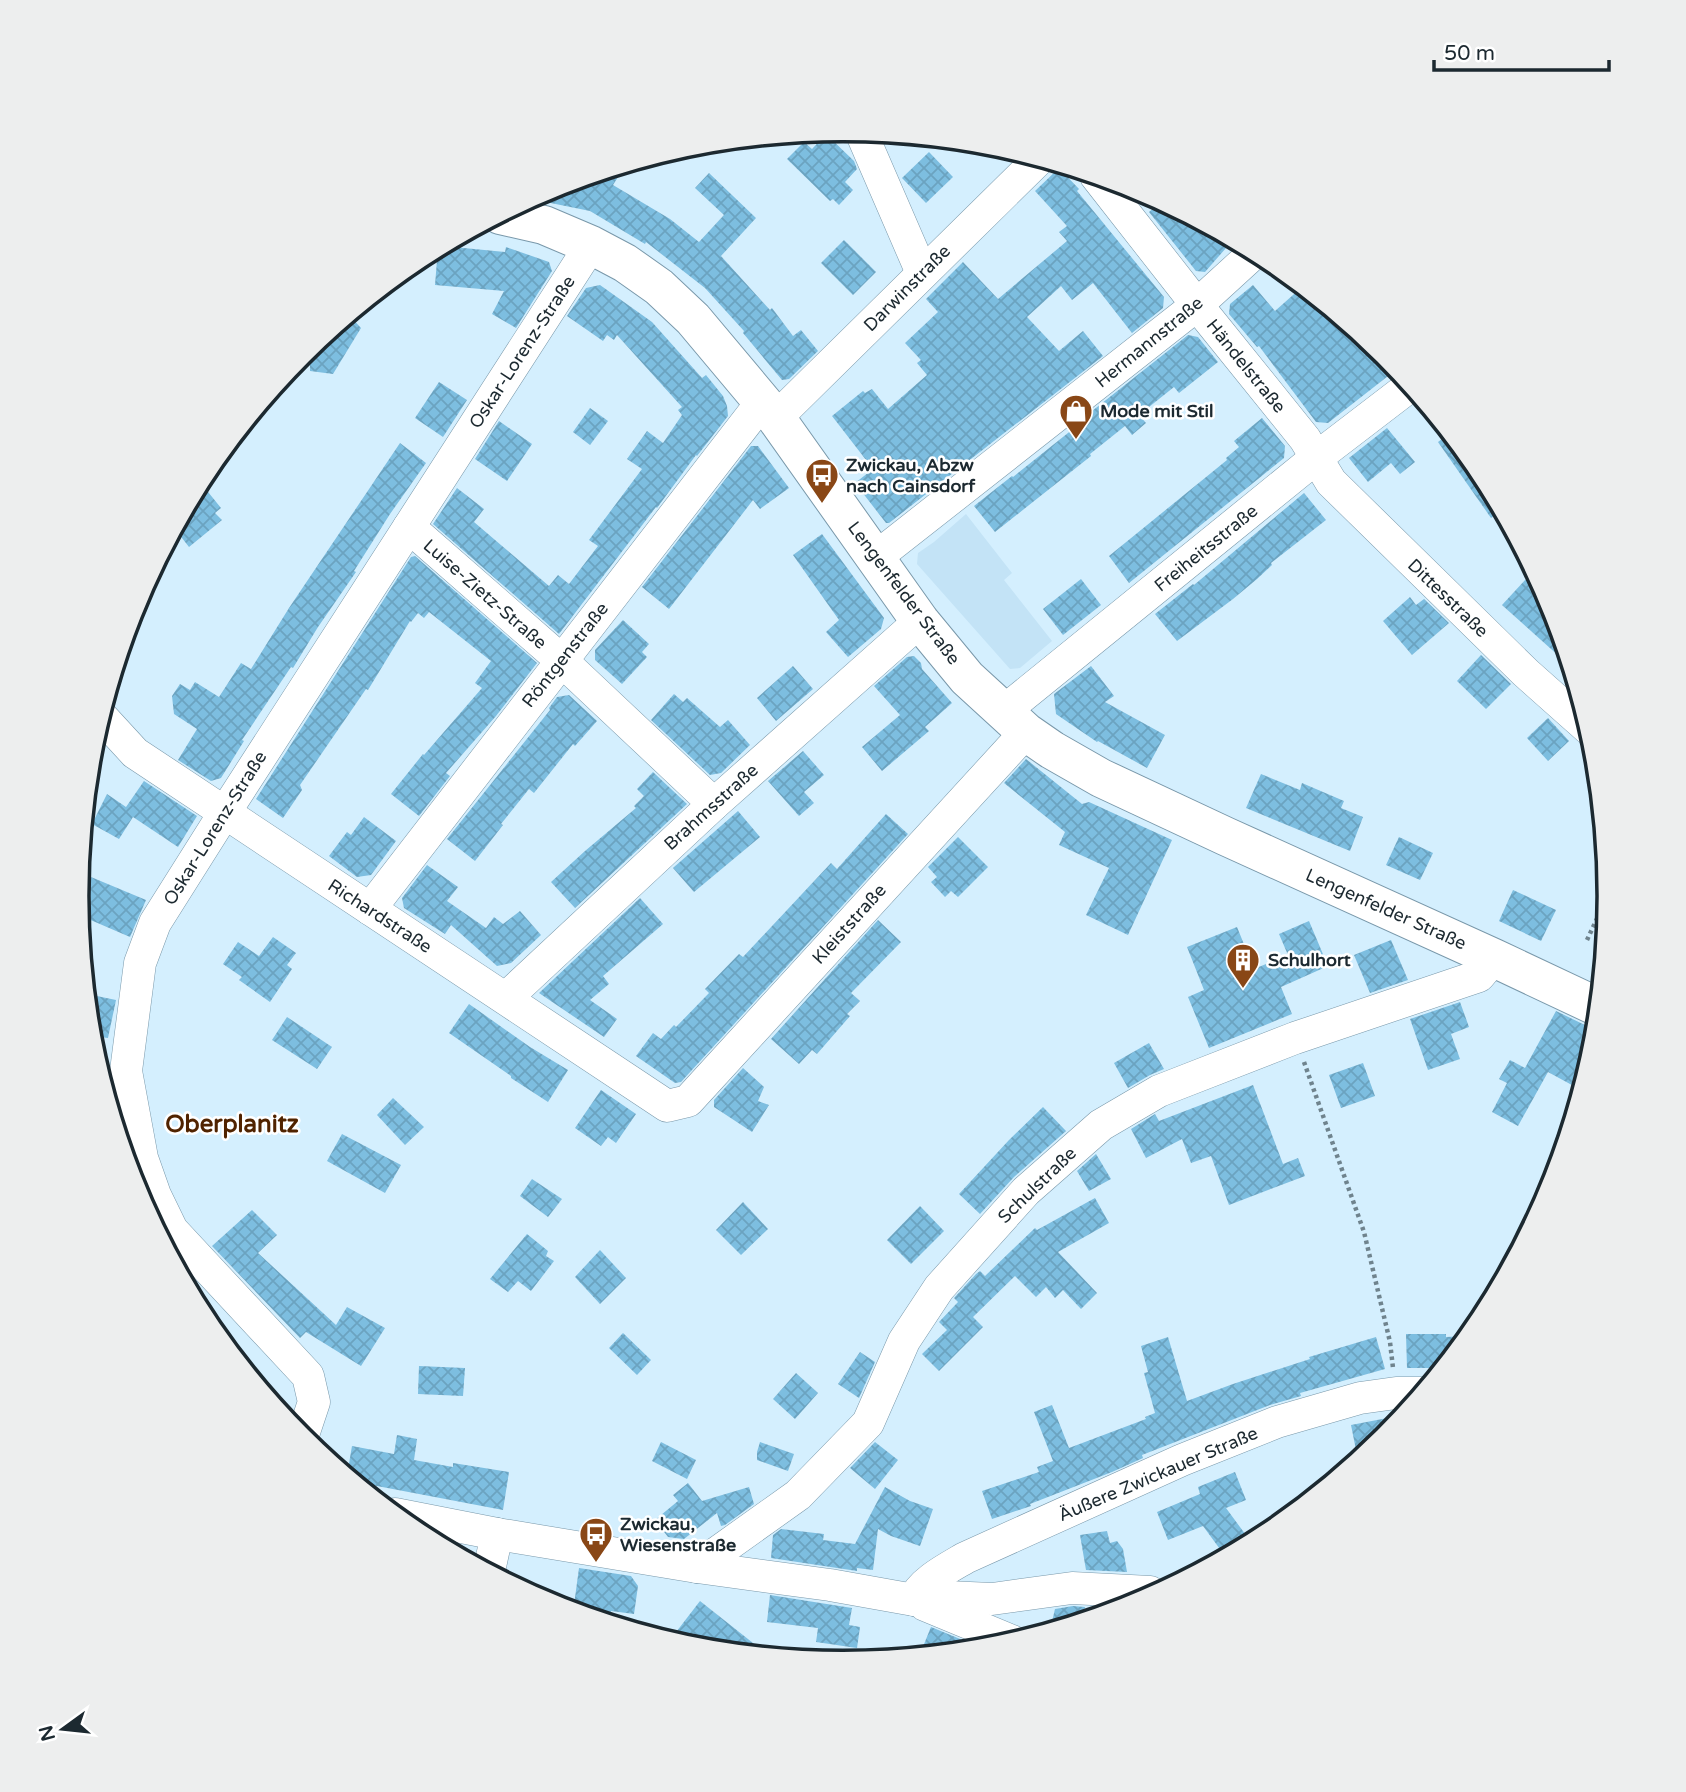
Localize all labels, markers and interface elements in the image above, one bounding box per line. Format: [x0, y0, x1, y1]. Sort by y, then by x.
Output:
scale bar [1434, 28, 1609, 72]
text: 50 m [1444, 41, 1495, 66]
street label: Darwinstraße [859, 240, 955, 336]
street label: Oskar-Lorenz-Straße [464, 271, 580, 433]
street label: Hermannstraße [1091, 292, 1207, 392]
street label: Händelstraße [1201, 315, 1291, 417]
shop icon: Mode mit Stil [1057, 392, 1095, 441]
place label: Mode mit Stil [1100, 400, 1213, 422]
place label: Zwickau, Abzw nach Cainsdorf [846, 454, 976, 497]
bus stop icon: Zwickau, Abzw nach Cainsdorf [803, 456, 841, 505]
street label: Freiheitsstraße [1150, 500, 1262, 596]
street label: Lengenfelder Straße [843, 517, 965, 669]
street label: Luise-Zietz-Straße [419, 534, 551, 654]
street label: Dittesstraße [1403, 554, 1493, 642]
street label: Röntgenstraße [517, 598, 613, 712]
street label: Oskar-Lorenz-Straße [159, 747, 271, 909]
street label: Brahmsstraße [659, 759, 763, 855]
street label: Lengenfelder Straße [1302, 864, 1470, 954]
street label: Richardstraße [324, 874, 436, 958]
street label: Kleiststraße [807, 879, 891, 969]
building icon: Schulhort [1224, 941, 1262, 990]
place label: Schulhort [1268, 949, 1351, 971]
district label: Oberplanitz [165, 1110, 299, 1139]
street label: Schulstraße [993, 1142, 1081, 1228]
street label: Äußere Zwickauer Straße [1055, 1422, 1261, 1526]
place label: Zwickau, Wiesenstraße [620, 1513, 736, 1556]
bus stop icon: Zwickau, Wiesenstraße [577, 1515, 615, 1564]
north arrow [28, 1694, 98, 1764]
text: N [35, 1723, 60, 1743]

